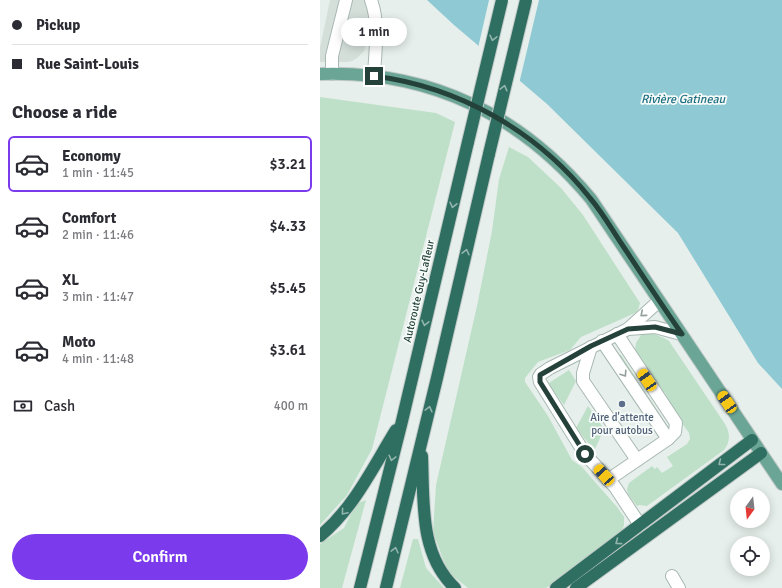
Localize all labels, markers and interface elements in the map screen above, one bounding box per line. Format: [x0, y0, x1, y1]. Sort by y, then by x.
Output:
text: Pickup [36, 16, 80, 34]
callout: 1 min [341, 18, 407, 46]
text: 1 min [358, 24, 390, 40]
one-way arrow [489, 34, 498, 41]
text: Rue Saint-Louis [36, 55, 139, 73]
route end [365, 67, 383, 85]
one-way arrow [500, 85, 508, 92]
water label: Rivière Gatineau [641, 92, 727, 107]
text: Choose a ride [12, 101, 117, 123]
icon: car [14, 146, 50, 182]
text: Economy [62, 147, 121, 165]
text: $3.21 [269, 155, 306, 173]
text: 1 min · 11:45 [62, 165, 134, 181]
one-way arrow [450, 202, 458, 208]
icon: car [14, 208, 50, 244]
text: Comfort [62, 209, 116, 227]
text: $4.33 [269, 217, 306, 235]
text: 2 min · 11:46 [62, 227, 134, 243]
street label: Autoroute Guy-Lafleur [401, 238, 437, 344]
one-way arrow [461, 249, 469, 255]
icon: car [14, 270, 50, 306]
text: XL [62, 271, 79, 289]
text: $5.45 [269, 279, 306, 297]
text: 3 min · 11:47 [62, 289, 134, 305]
one-way arrow [641, 310, 648, 317]
one-way arrow [421, 319, 430, 326]
icon: car [14, 332, 50, 368]
text: Moto [62, 333, 96, 351]
text: $3.61 [269, 341, 306, 359]
text: 4 min · 11:48 [62, 351, 134, 367]
car [635, 367, 659, 393]
one-way arrow [619, 369, 626, 376]
car [715, 389, 739, 415]
icon: cash [12, 395, 34, 417]
text: Cash [44, 397, 75, 415]
text: 400 m [274, 398, 308, 414]
marker: Aire d'attente pour autobus [617, 399, 627, 409]
one-way arrow [424, 406, 433, 413]
place label: Aire d'attente pour autobus [590, 411, 654, 437]
route start [576, 445, 594, 463]
one-way arrow [389, 455, 397, 462]
one-way arrow [718, 458, 725, 466]
car [592, 462, 616, 488]
north arrow [730, 488, 770, 528]
map controls [730, 488, 770, 576]
one-way arrow [341, 508, 348, 515]
button: Confirm [12, 534, 308, 580]
button: locate [730, 536, 770, 576]
one-way arrow [615, 537, 622, 544]
one-way arrow [390, 547, 399, 554]

